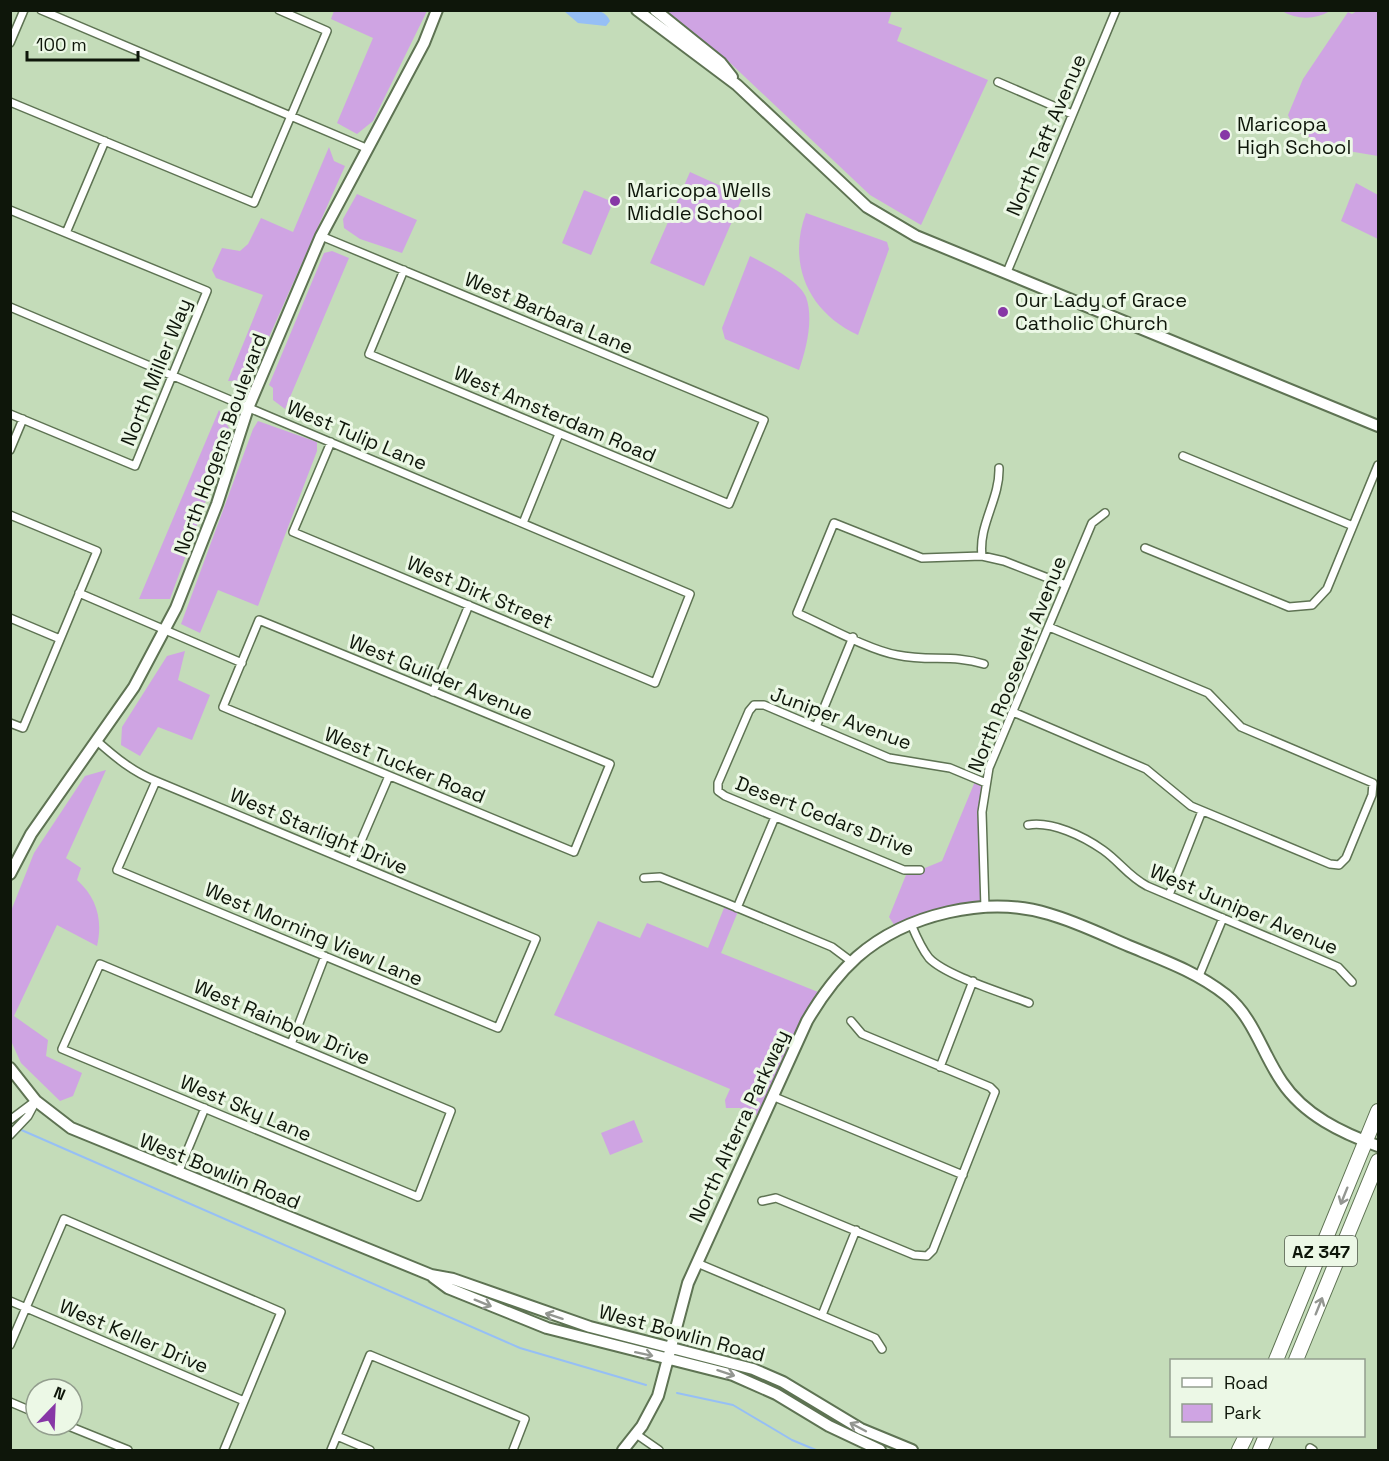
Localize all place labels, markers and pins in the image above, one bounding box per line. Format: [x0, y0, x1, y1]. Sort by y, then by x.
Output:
place label: Maricopa High School [1237, 111, 1351, 160]
marker: Maricopa High School [1218, 128, 1232, 142]
place label: Maricopa Wells Middle School [627, 177, 771, 226]
marker: Maricopa Wells Middle School [608, 194, 622, 208]
place label: Our Lady of Grace Catholic Church [1015, 287, 1187, 336]
marker: Our Lady of Grace Catholic Church [996, 305, 1010, 319]

